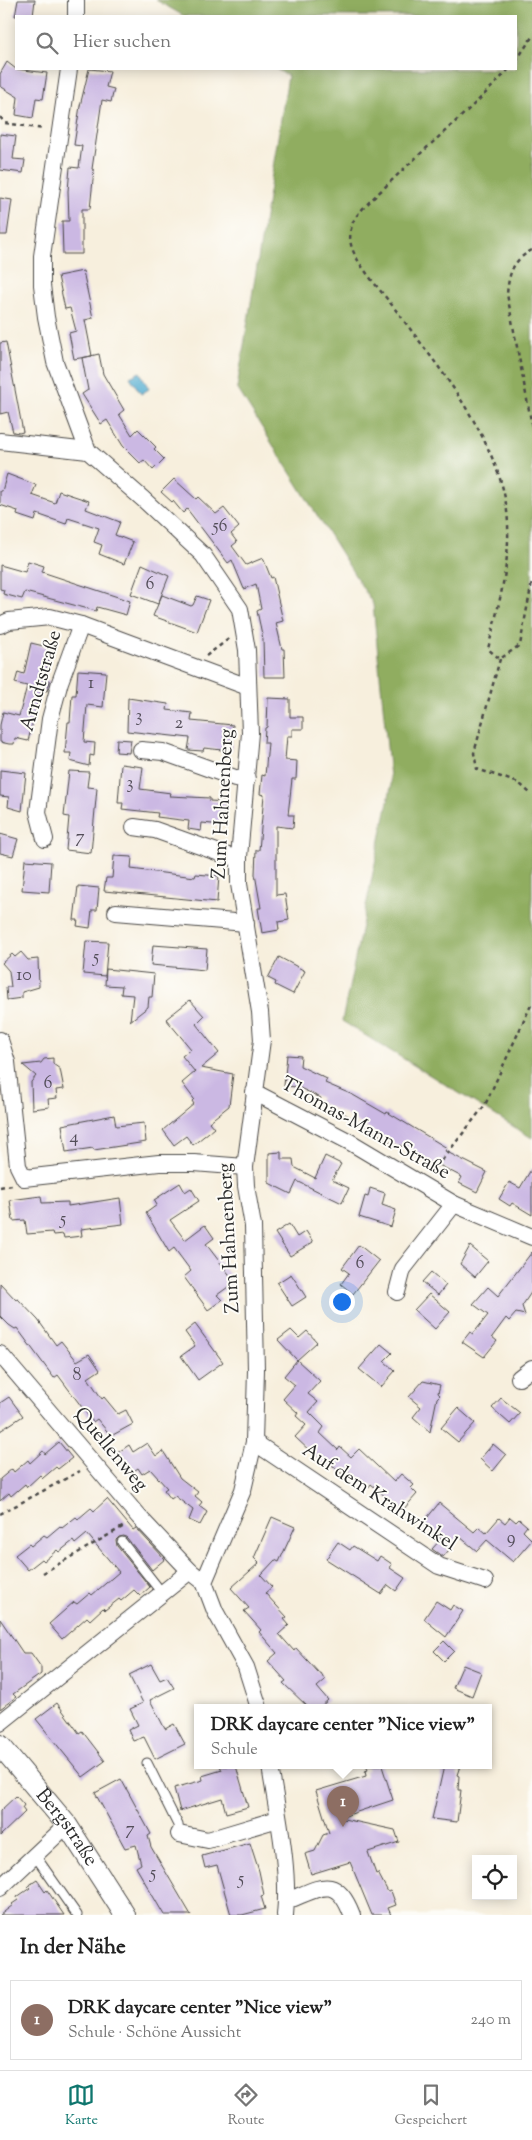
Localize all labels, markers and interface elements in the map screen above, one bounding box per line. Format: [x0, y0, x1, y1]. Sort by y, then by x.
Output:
search box [15, 15, 517, 70]
icon: search [33, 29, 61, 57]
text: Hier suchen [73, 29, 171, 56]
house number: 56 [211, 514, 228, 540]
house number: 6 [146, 572, 155, 598]
street label: Arndtstraße [14, 627, 70, 735]
house number: 1 [88, 671, 94, 697]
house number: 3 [135, 704, 143, 730]
house number: 2 [175, 711, 184, 737]
street label: Zum Hahnenberg [206, 728, 242, 880]
house number: 3 [126, 771, 134, 797]
house number: 7 [75, 825, 85, 851]
house number: 5 [92, 945, 99, 971]
house number: 10 [16, 963, 32, 989]
street label: Thomas-Mann-Straße [275, 1070, 455, 1188]
house number: 6 [44, 1071, 53, 1097]
house number: 4 [69, 1125, 79, 1151]
street label: Zum Hahnenberg [212, 1162, 248, 1314]
house number: 5 [59, 1207, 66, 1233]
house number: 6 [356, 1251, 365, 1277]
your location [329, 1289, 355, 1315]
house number: 8 [73, 1363, 82, 1389]
street label: Quellenweg [66, 1401, 154, 1499]
street label: Auf dem Krahwinkel [296, 1437, 463, 1559]
house number: 9 [507, 1526, 516, 1552]
popup [194, 1704, 492, 1769]
text: DRK daycare center "Nice view" [211, 1712, 475, 1739]
text: Schule [211, 1739, 258, 1762]
street label: Bergstraße [28, 1782, 105, 1872]
pin: 1 [327, 1786, 359, 1827]
house number: 7 [125, 1817, 135, 1843]
map controls [472, 1855, 517, 1900]
button: locate [472, 1855, 517, 1900]
house number: 5 [149, 1861, 156, 1887]
house number: 5 [237, 1867, 244, 1893]
text: In der Nähe [20, 1933, 126, 1963]
text: DRK daycare center "Nice view" [68, 1995, 332, 2022]
text: 1 [34, 2009, 40, 2032]
text: 240 m [470, 2009, 511, 2032]
text: Schule · Schöne Aussicht [68, 2022, 241, 2045]
tab: Karte [65, 2081, 98, 2131]
tab: Route [228, 2081, 265, 2131]
tab: Gespeichert [394, 2081, 467, 2131]

